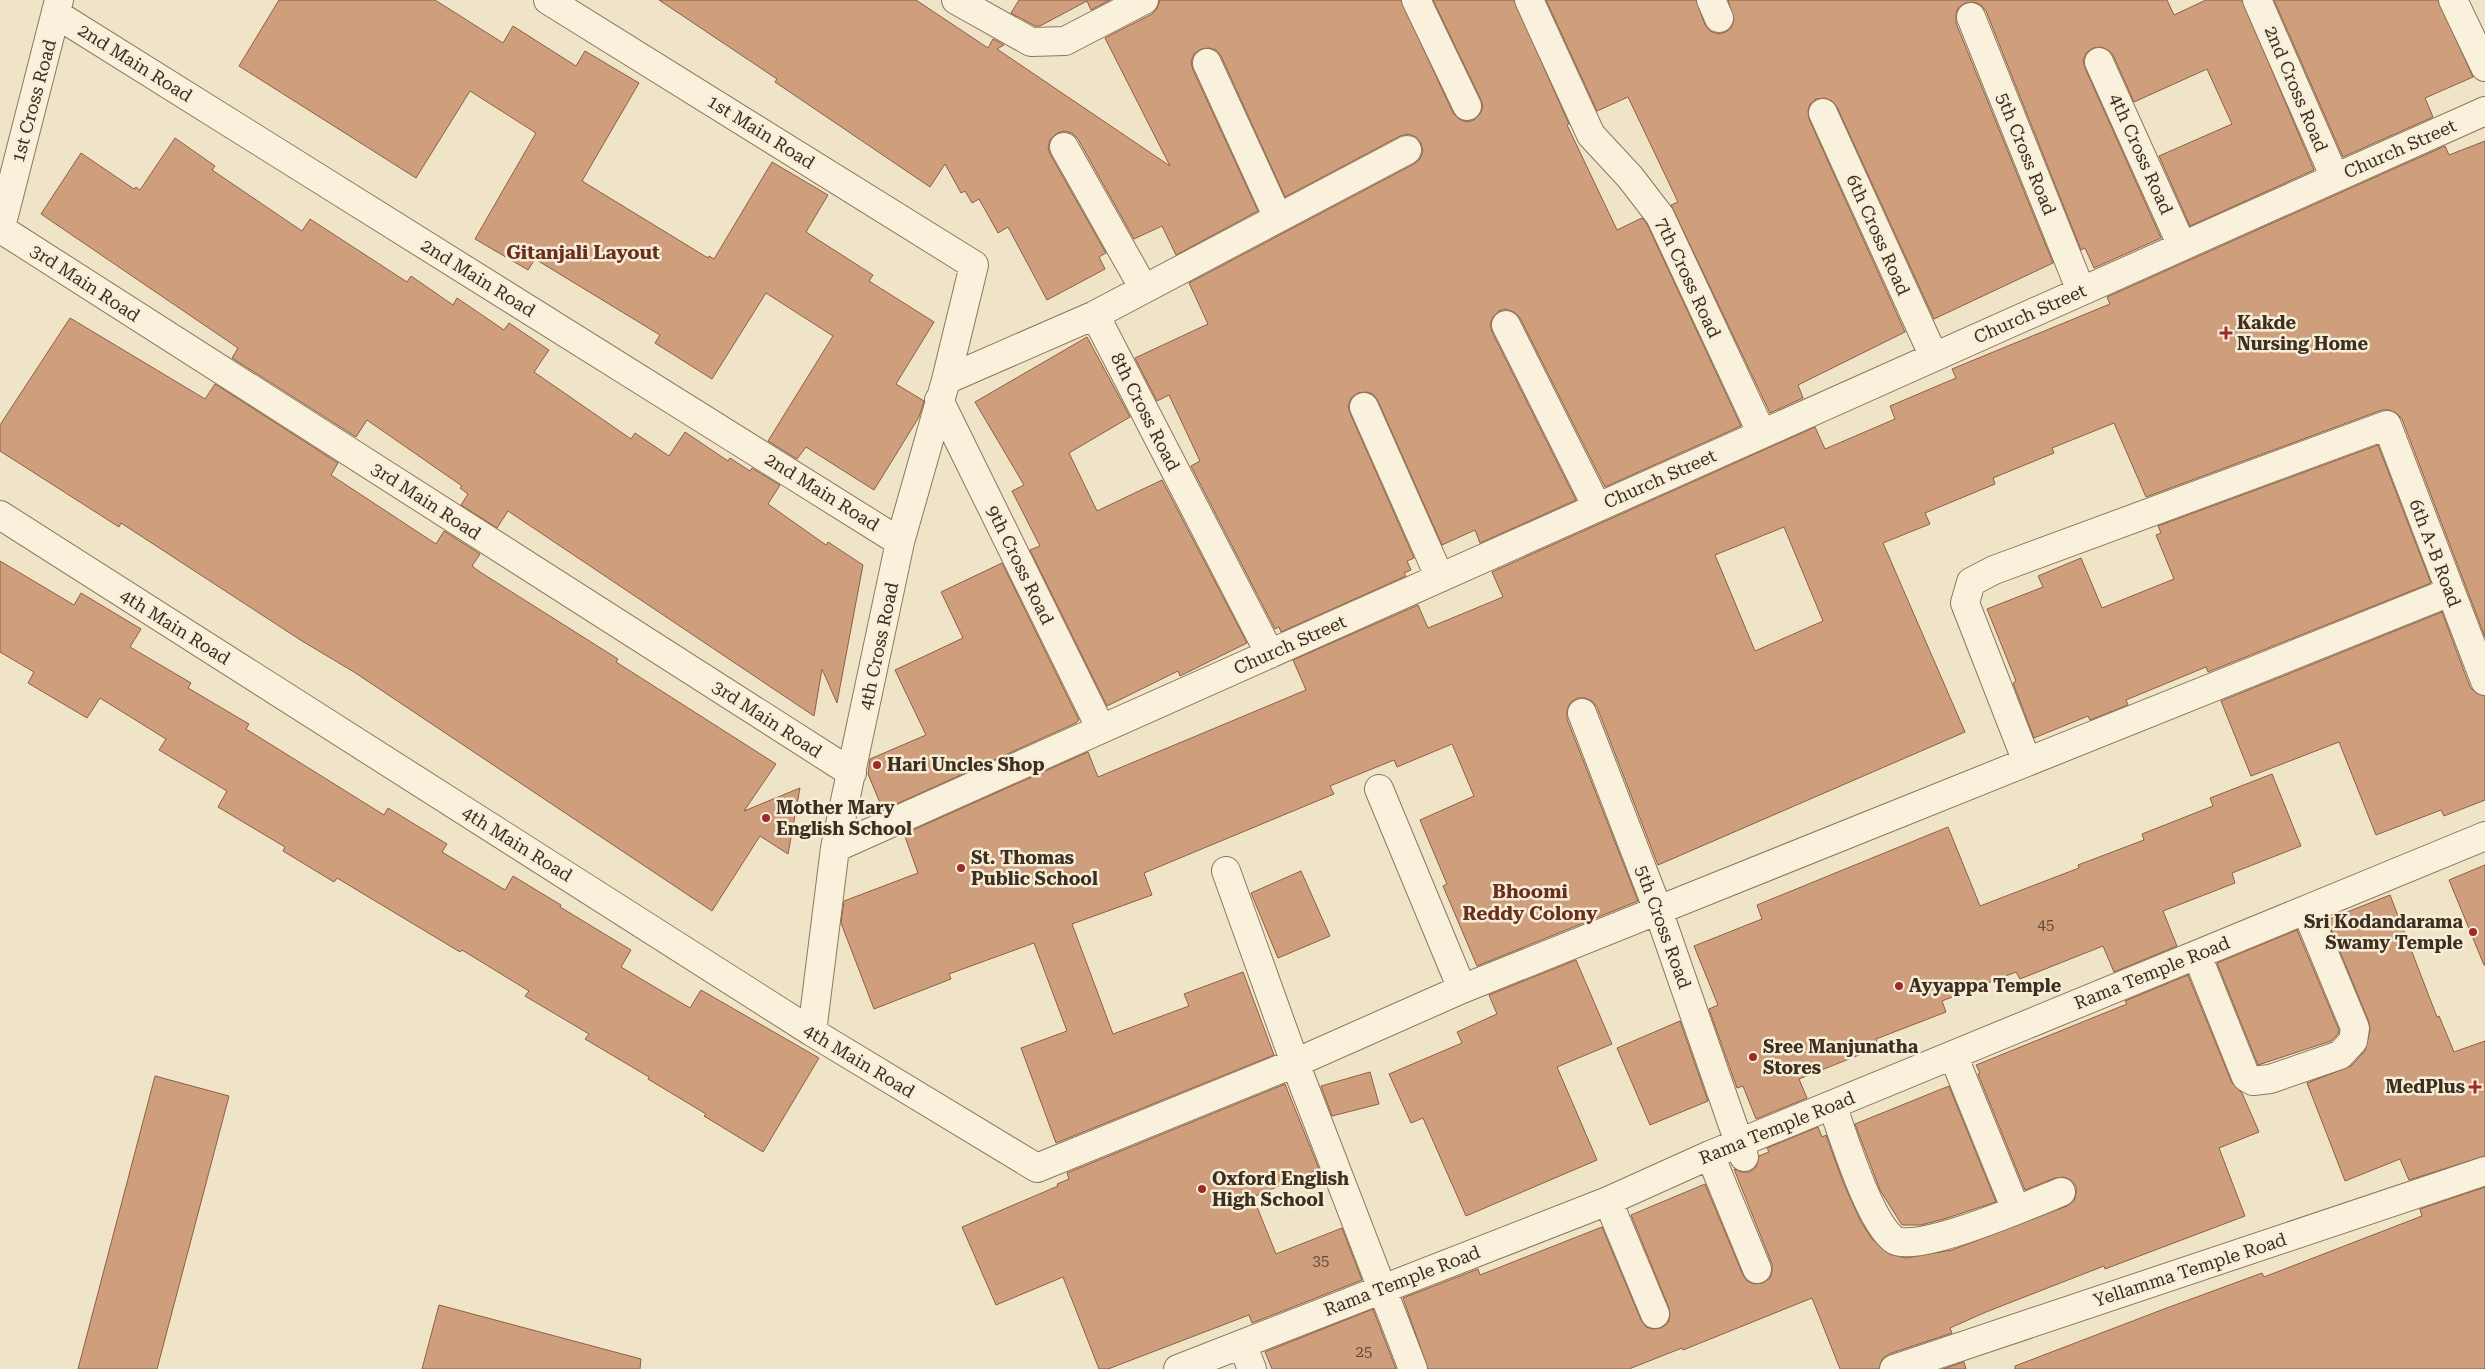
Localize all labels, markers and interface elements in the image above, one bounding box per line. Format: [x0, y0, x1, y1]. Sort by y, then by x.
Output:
street label: 2nd Main Road [74, 19, 197, 106]
street label: 2nd Cross Road [2260, 23, 2333, 155]
street label: 1st Cross Road [7, 36, 60, 165]
street label: 1st Main Road [704, 90, 819, 173]
street label: 5th Cross Road [1992, 90, 2061, 218]
street label: 4th Cross Road [2105, 90, 2178, 218]
street label: Church Street [2340, 114, 2459, 183]
street label: 6th Cross Road [1842, 171, 1915, 299]
street label: 7th Cross Road [1651, 214, 1726, 342]
street label: 2nd Main Road [417, 234, 540, 321]
street label: 3rd Main Road [27, 239, 144, 326]
district label: Gitanjali Layout [506, 241, 660, 264]
street label: Church Street [1970, 279, 2089, 348]
place label: Kakde Nursing Home [2237, 312, 2368, 354]
marker: Kakde Nursing Home [2219, 326, 2233, 340]
street label: 8th Cross Road [1107, 349, 1185, 475]
street label: Church Street [1600, 444, 1719, 513]
street label: 2nd Main Road [761, 448, 884, 535]
street label: 3rd Main Road [368, 457, 485, 544]
street label: 6th A-B Road [2405, 496, 2466, 610]
street label: 9th Cross Road [983, 502, 1059, 628]
street label: 4th Cross Road [855, 580, 902, 712]
street label: 4th Main Road [116, 584, 235, 669]
street label: Church Street [1230, 610, 1349, 679]
street label: 3rd Main Road [709, 675, 826, 762]
place label: Hari Uncles Shop [887, 754, 1045, 775]
marker: Hari Uncles Shop [871, 759, 883, 771]
place label: Mother Mary English School [776, 797, 912, 839]
street label: 4th Main Road [458, 801, 577, 886]
marker: Mother Mary English School [760, 812, 772, 824]
place label: St. Thomas Public School [971, 847, 1098, 889]
marker: St. Thomas Public School [955, 862, 967, 874]
street label: 5th Cross Road [1631, 862, 1696, 992]
district label: Bhoomi Reddy Colony [1463, 880, 1598, 925]
place label: Sri Kodandarama Swamy Temple [2304, 911, 2463, 953]
house number: 45 [2038, 916, 2054, 934]
marker: Sri Kodandarama Swamy Temple [2467, 926, 2479, 938]
street label: Rama Temple Road [2071, 932, 2233, 1013]
place label: Ayyappa Temple [1909, 975, 2062, 996]
marker: Ayyappa Temple [1893, 980, 1905, 992]
street label: 4th Main Road [800, 1019, 919, 1102]
place label: Sree Manjunatha Stores [1763, 1036, 1919, 1078]
marker: Sree Manjunatha Stores [1747, 1051, 1759, 1063]
place label: MedPlus [2386, 1076, 2465, 1097]
marker: MedPlus [2469, 1081, 2481, 1093]
street label: Rama Temple Road [1696, 1087, 1858, 1168]
place label: Oxford English High School [1212, 1168, 1349, 1210]
marker: Oxford English High School [1196, 1183, 1208, 1195]
street label: Yellamma Temple Road [2091, 1228, 2290, 1311]
street label: Rama Temple Road [1321, 1241, 1483, 1320]
house number: 35 [1313, 1252, 1329, 1270]
house number: 25 [1356, 1343, 1372, 1361]

